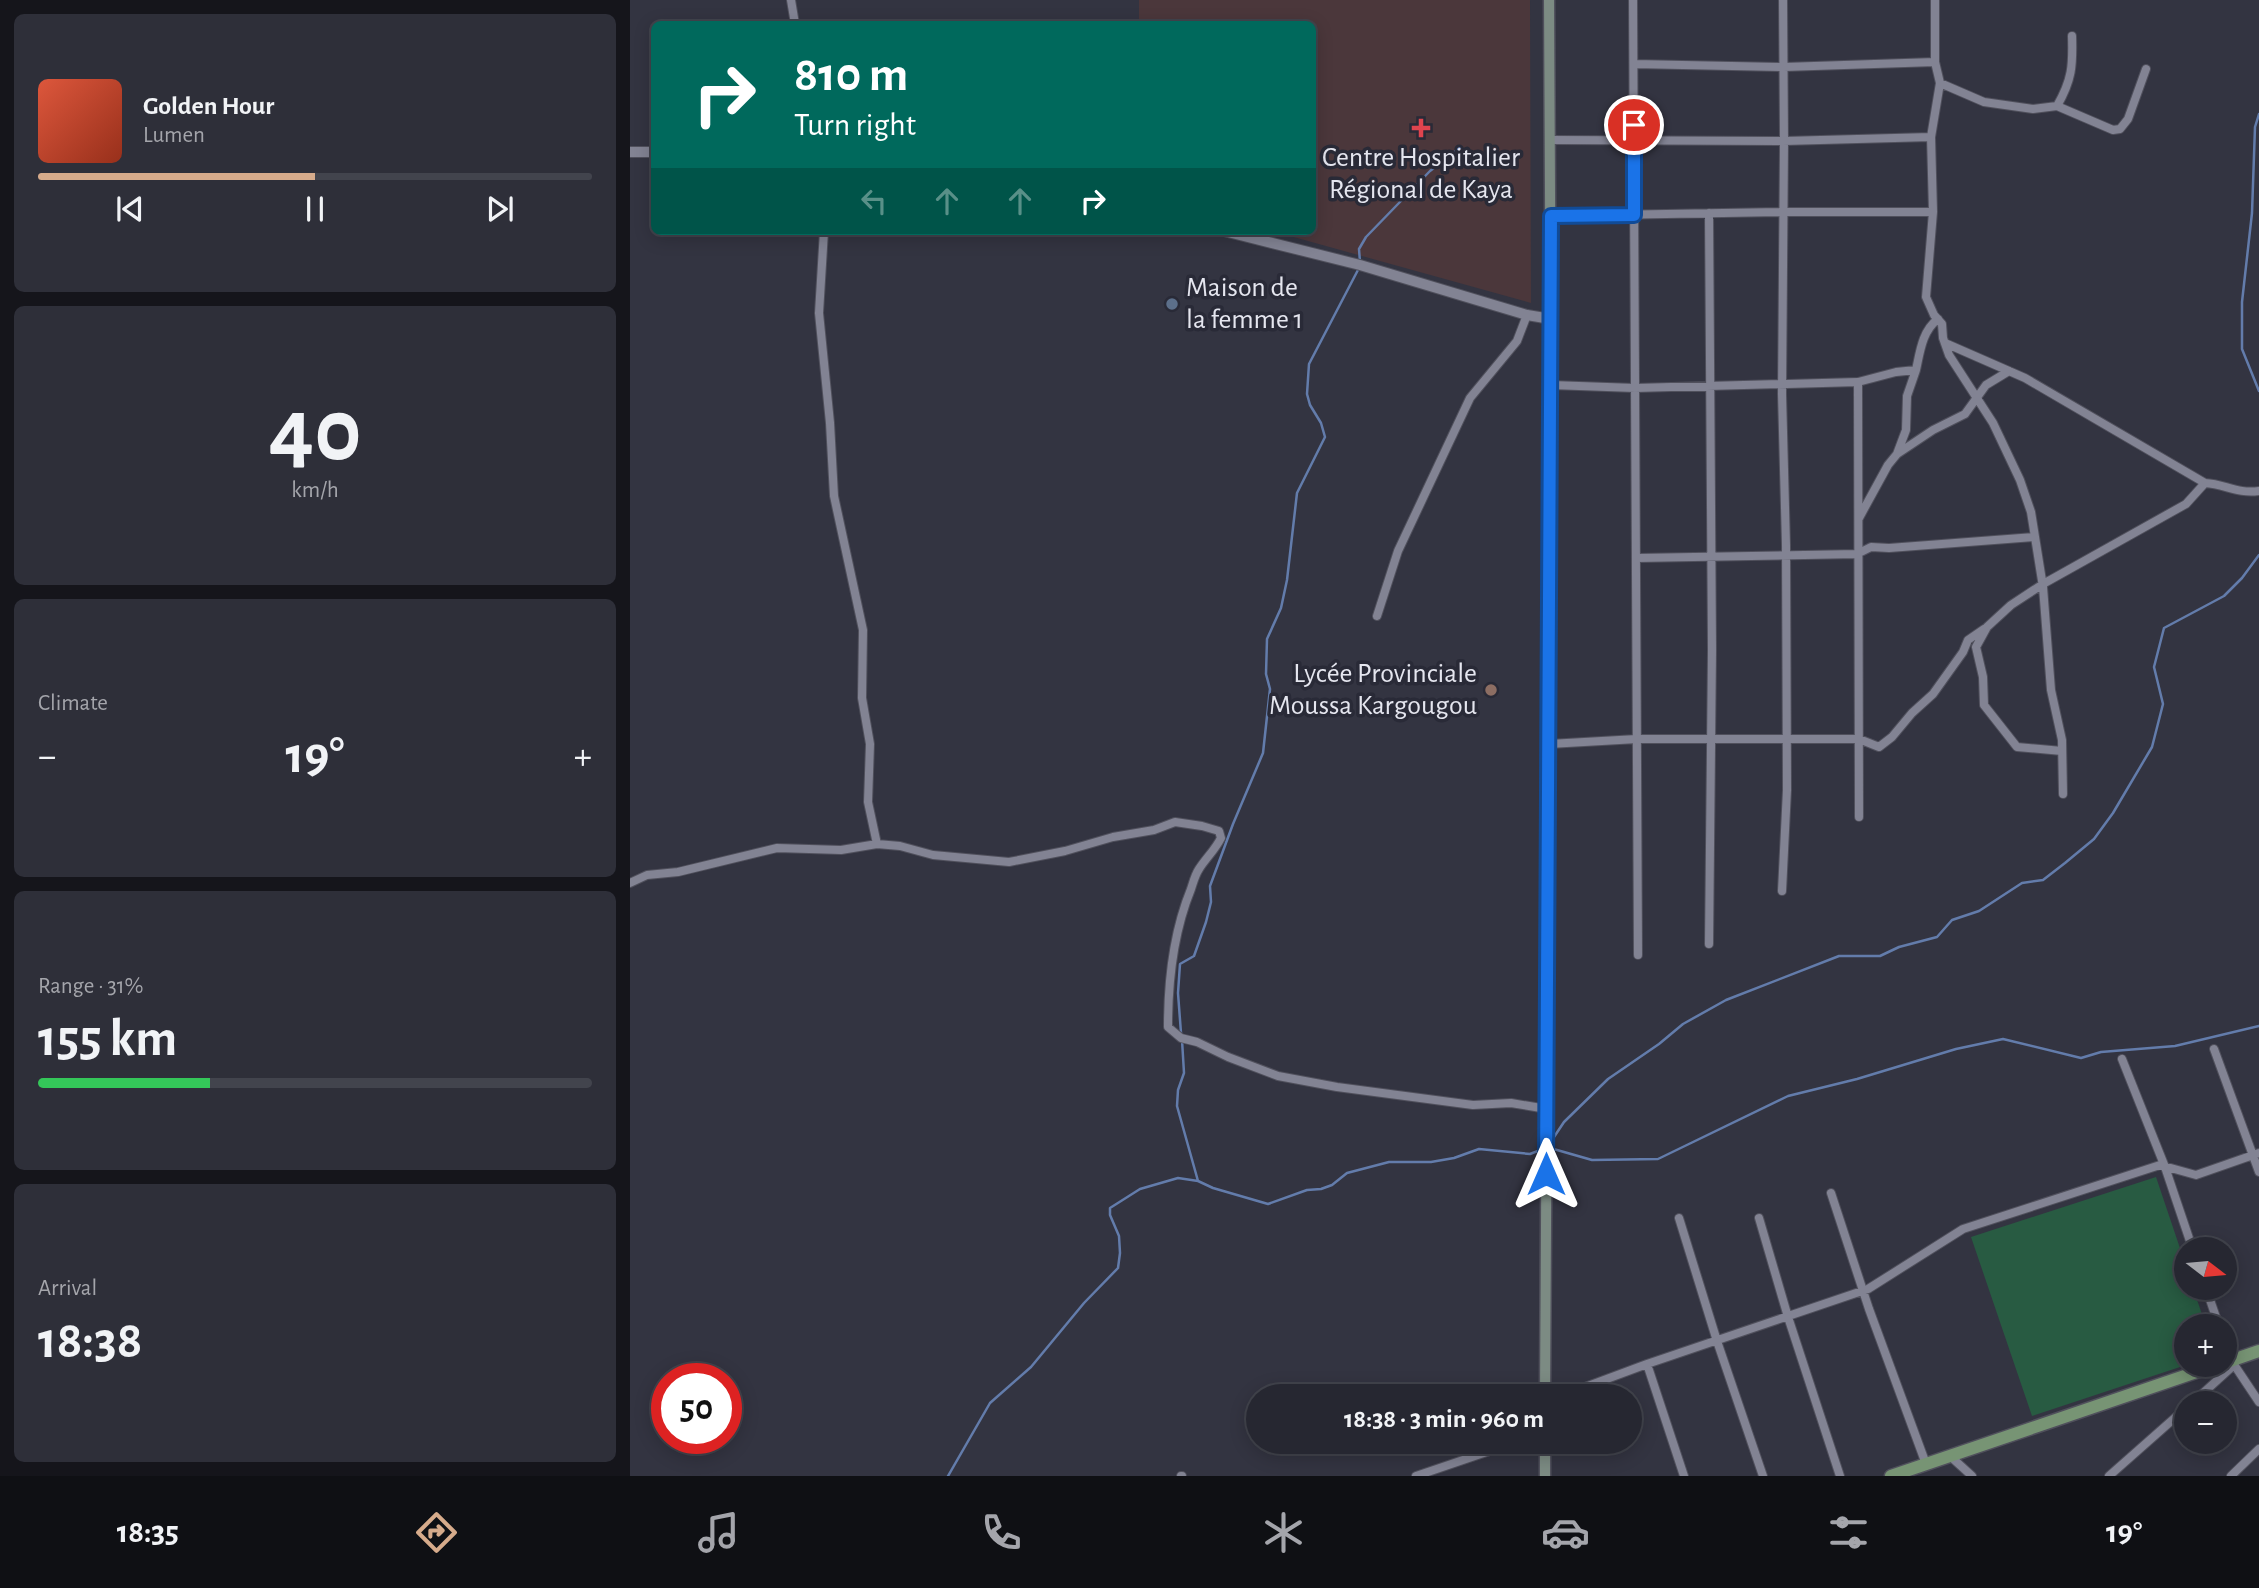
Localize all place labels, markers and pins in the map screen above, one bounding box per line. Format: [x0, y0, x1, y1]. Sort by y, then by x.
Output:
pin [1604, 95, 1664, 155]
marker: Centre Hospitalier Régional de Kaya [1411, 118, 1431, 138]
place label: Centre Hospitalier Régional de Kaya [1322, 144, 1520, 204]
place label: Maison de la femme 1 [1186, 274, 1303, 334]
marker: Maison de la femme 1 [1164, 296, 1180, 312]
place label: Lycée Provinciale Moussa Kargougou [1269, 660, 1477, 720]
marker: Lycée Provinciale Moussa Kargougou [1483, 682, 1499, 698]

